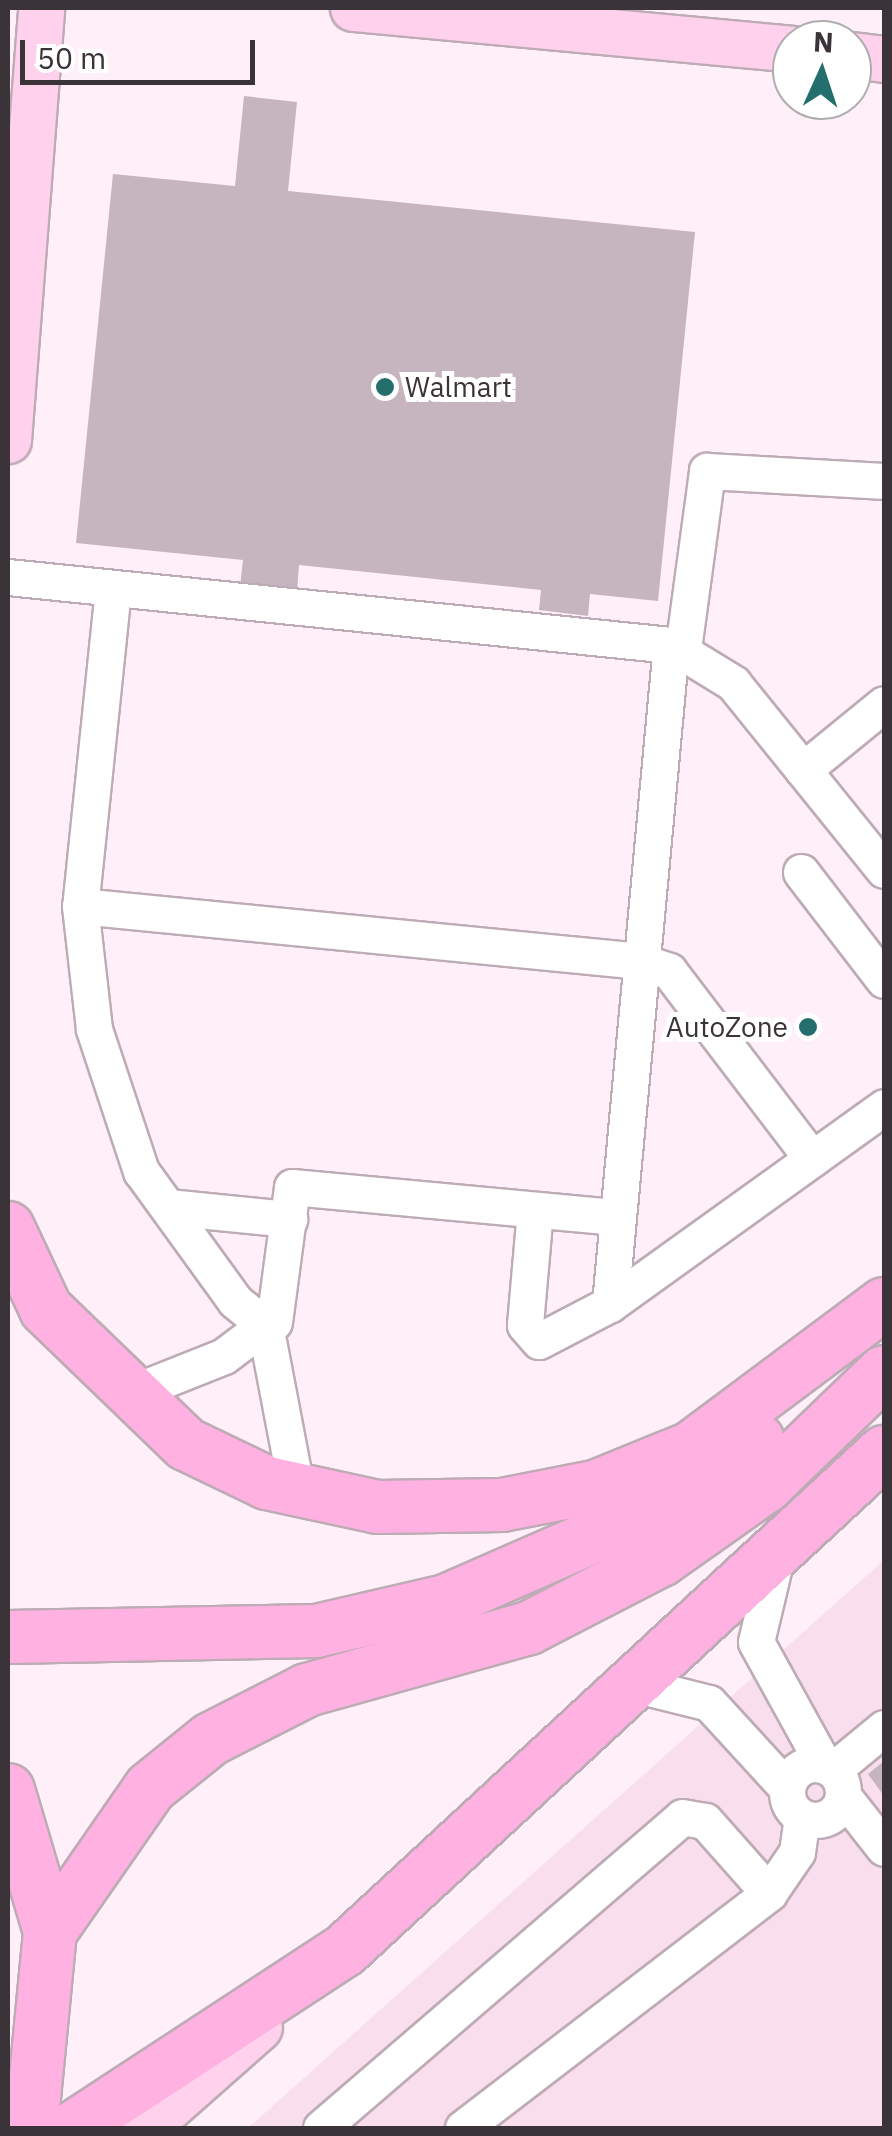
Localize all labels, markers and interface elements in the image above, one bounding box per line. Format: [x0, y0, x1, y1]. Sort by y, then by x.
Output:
scale bar [25, 20, 260, 82]
north arrow [772, 20, 872, 120]
text: N [812, 23, 835, 61]
text: 50 m [37, 38, 106, 77]
place label: Walmart [405, 370, 512, 404]
marker: Walmart [374, 376, 396, 398]
place label: AutoZone [666, 1010, 788, 1044]
marker: AutoZone [797, 1016, 819, 1038]

